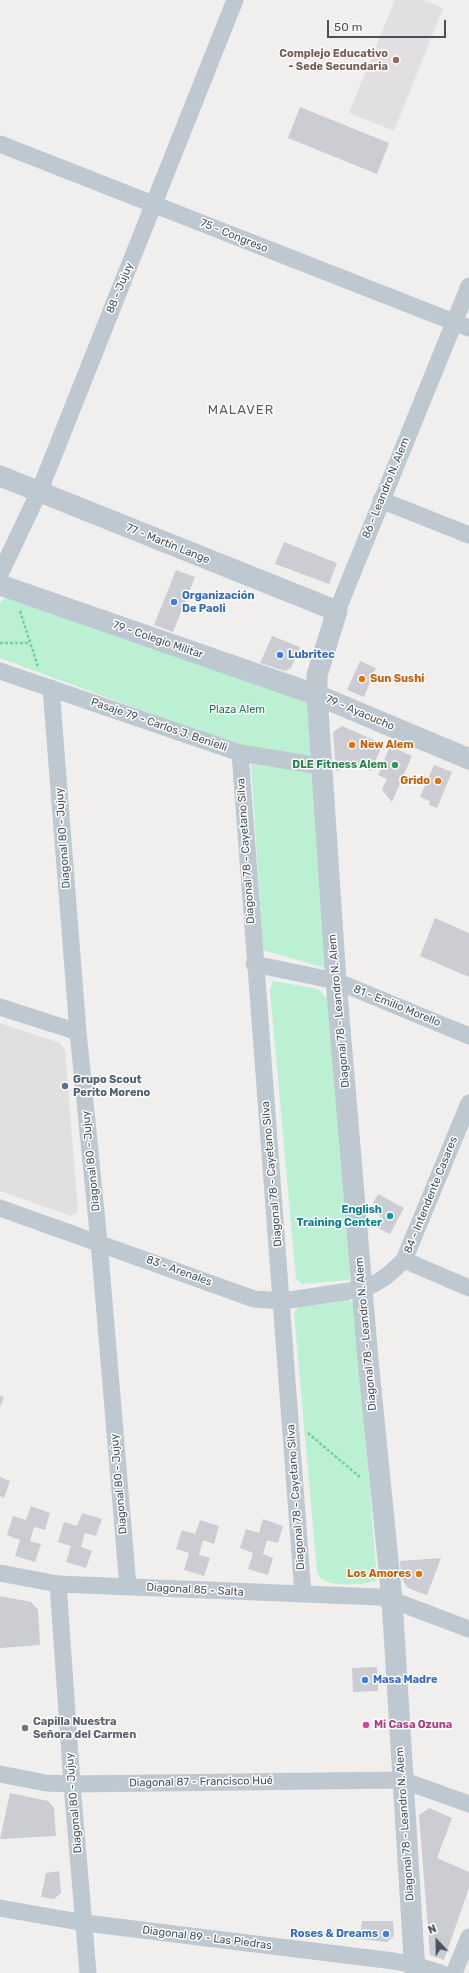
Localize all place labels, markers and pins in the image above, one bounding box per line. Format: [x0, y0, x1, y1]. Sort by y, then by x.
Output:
place label: Complejo Educativo - Sede Secundaria [279, 47, 388, 73]
marker: Complejo Educativo - Sede Secundaria [391, 55, 401, 65]
place label: Organización De Paoli [182, 589, 254, 615]
marker: Organización De Paoli [169, 597, 179, 607]
place label: Lubritec [288, 648, 335, 662]
marker: Lubritec [275, 650, 285, 660]
place label: Sun Sushi [370, 672, 424, 686]
marker: Sun Sushi [357, 674, 367, 684]
place label: New Alem [360, 738, 413, 752]
marker: New Alem [347, 740, 357, 750]
place label: DLE Fitness Alem [292, 758, 387, 772]
marker: DLE Fitness Alem [390, 760, 400, 770]
place label: Grido [400, 774, 430, 788]
marker: Grido [433, 776, 443, 786]
place label: Grupo Scout Perito Moreno [73, 1073, 150, 1099]
marker: Grupo Scout Perito Moreno [60, 1081, 70, 1091]
place label: English Training Center [297, 1203, 382, 1229]
marker: English Training Center [385, 1211, 395, 1221]
place label: Los Amores [347, 1567, 411, 1581]
marker: Los Amores [414, 1569, 424, 1579]
place label: Masa Madre [373, 1673, 438, 1687]
marker: Masa Madre [360, 1675, 370, 1685]
place label: Capilla Nuestra Señora del Carmen [33, 1715, 136, 1741]
place label: Mi Casa Ozuna [374, 1718, 452, 1732]
marker: Mi Casa Ozuna [361, 1720, 371, 1730]
marker: Capilla Nuestra Señora del Carmen [20, 1723, 30, 1733]
place label: Roses & Dreams [290, 1927, 378, 1941]
marker: Roses & Dreams [381, 1929, 391, 1939]

